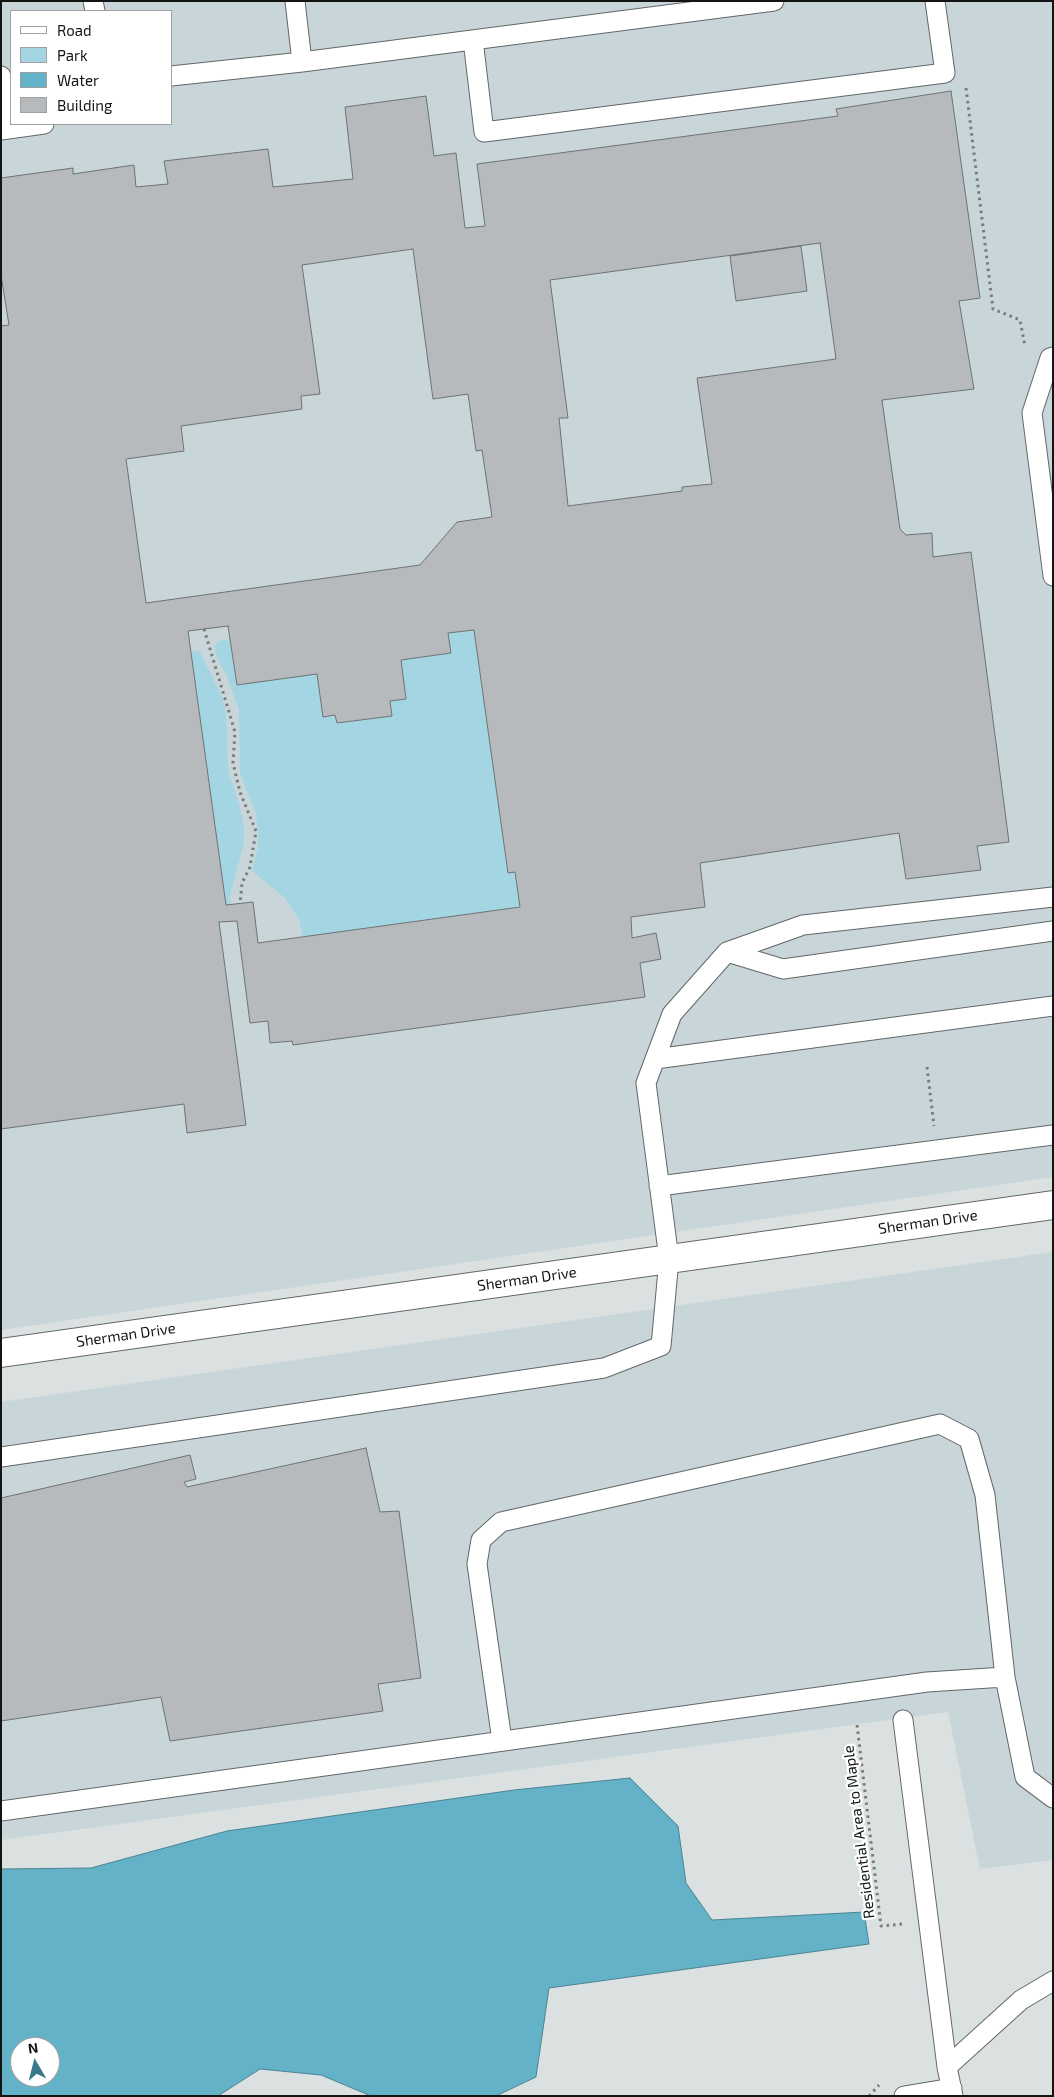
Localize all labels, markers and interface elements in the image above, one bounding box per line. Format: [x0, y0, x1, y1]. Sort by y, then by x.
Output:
legend [10, 10, 172, 125]
text: Road [57, 21, 92, 39]
text: Park [57, 46, 88, 64]
text: Water [57, 71, 99, 89]
text: Building [57, 96, 112, 114]
street label: Sherman Drive [877, 1206, 979, 1238]
street label: Sherman Drive [476, 1263, 578, 1295]
street label: Sherman Drive [75, 1319, 177, 1351]
street label: Residential Area to Maple [839, 1744, 879, 1920]
north arrow [10, 2037, 60, 2087]
text: N [27, 2039, 39, 2057]

